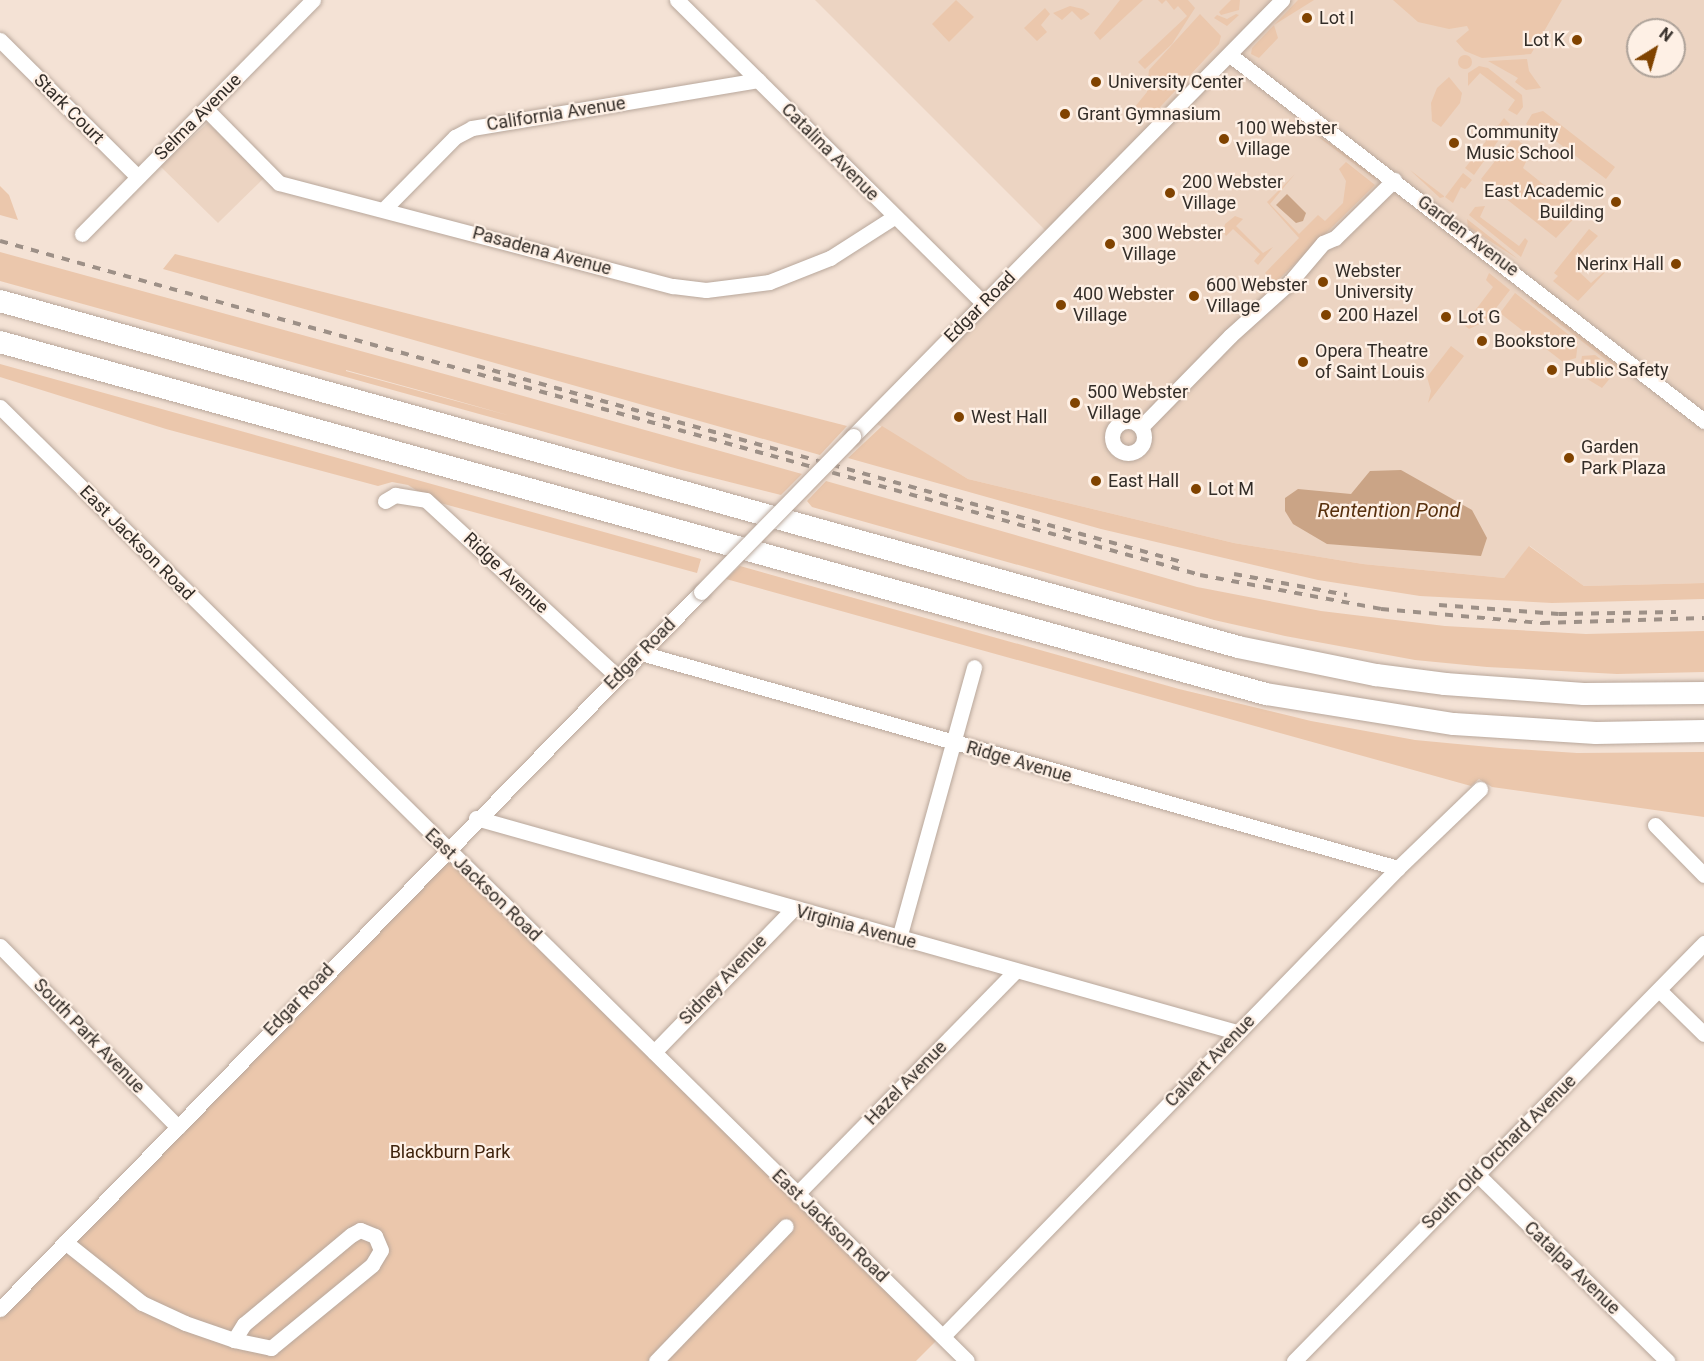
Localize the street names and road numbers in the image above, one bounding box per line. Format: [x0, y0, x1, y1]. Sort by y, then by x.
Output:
street label: Stark Court [29, 69, 109, 149]
street label: Selma Avenue [150, 69, 246, 165]
street label: California Avenue [485, 92, 627, 136]
street label: Catalina Avenue [777, 99, 883, 205]
street label: Garden Avenue [1413, 191, 1523, 281]
street label: Pasadena Avenue [470, 222, 614, 280]
street label: Edgar Road [940, 267, 1020, 347]
street label: East Jackson Road [75, 481, 199, 605]
street label: Ridge Avenue [459, 528, 553, 618]
street label: Edgar Road [600, 614, 680, 694]
street label: Ridge Avenue [964, 737, 1074, 787]
street label: East Jackson Road [420, 824, 546, 946]
street label: Virginia Avenue [793, 901, 919, 953]
street label: Sidney Avenue [675, 931, 771, 1029]
street label: Edgar Road [259, 959, 339, 1041]
street label: South Park Avenue [29, 974, 149, 1098]
street label: Calvert Avenue [1161, 1010, 1259, 1112]
street label: Hazel Avenue [860, 1036, 952, 1130]
street label: South Old Orchard Avenue [1417, 1070, 1581, 1234]
street label: East Jackson Road [767, 1165, 893, 1287]
street label: Catalpa Avenue [1520, 1217, 1624, 1319]

